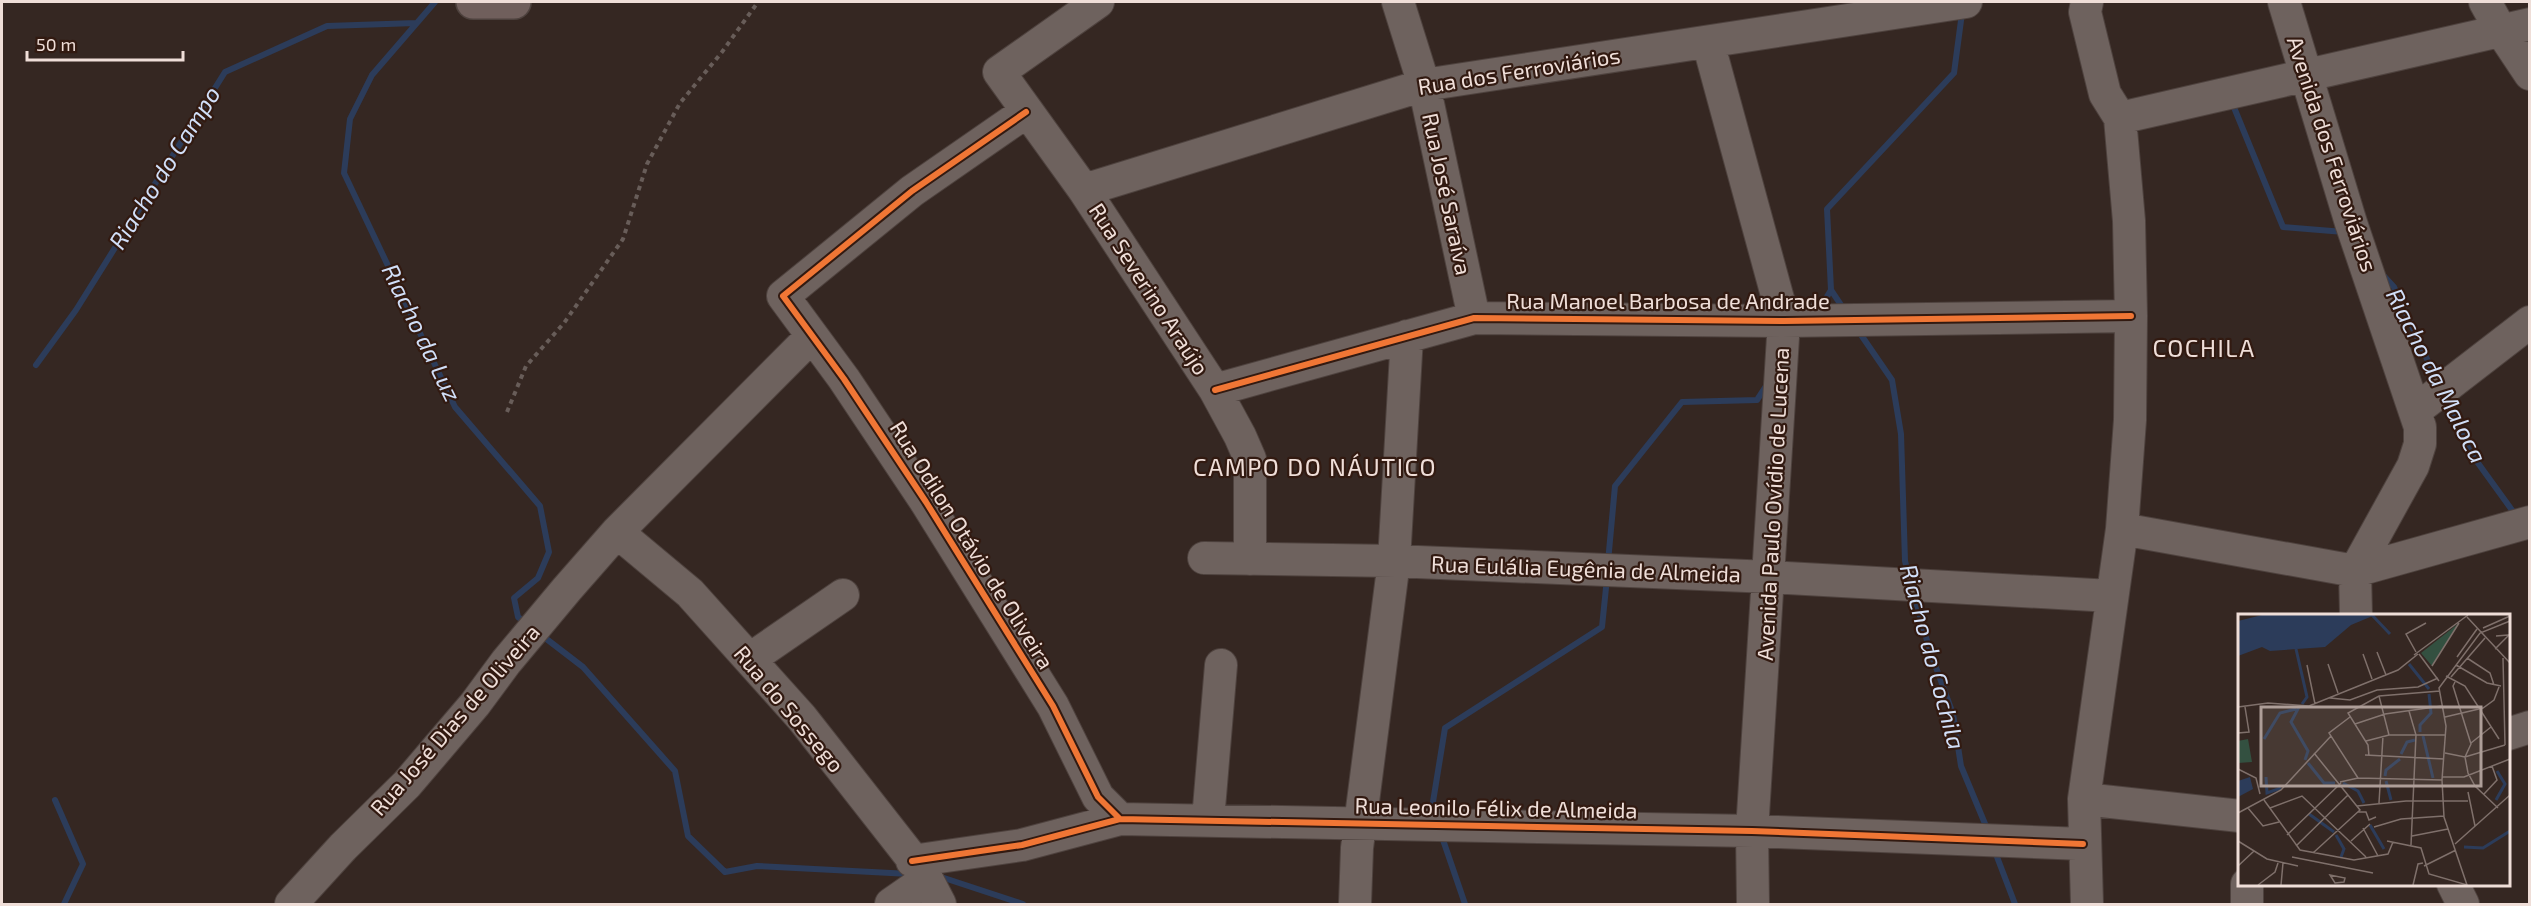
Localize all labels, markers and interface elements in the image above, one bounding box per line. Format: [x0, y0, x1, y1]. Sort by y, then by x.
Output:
scale bar [27, 24, 183, 62]
text: 50 m [36, 33, 76, 55]
street label: Avenida dos Ferroviários [2283, 33, 2383, 275]
street label: Rua dos Ferroviários [1416, 41, 1622, 99]
water label: Riacho do Campo [102, 80, 226, 254]
street label: Rua José Saraíva [1418, 110, 1478, 277]
street label: Rua Severino Araújo [1084, 198, 1215, 380]
water label: Riacho da Luz [377, 259, 468, 406]
water label: Riacho da Maloca [2381, 283, 2494, 468]
street label: Rua Manoel Barbosa de Andrade [1506, 287, 1830, 313]
district label: COCHILA [2152, 333, 2256, 362]
street label: Avenida Paulo Ovídio de Lucena [1751, 347, 1793, 661]
street label: Rua Odilon Otávio de Oliveira [886, 415, 1060, 673]
district label: CAMPO DO NÁUTICO [1193, 452, 1437, 481]
street label: Rua Eulália Eugênia de Almeida [1431, 550, 1741, 586]
water label: Riacho do Cochila [1895, 561, 1972, 752]
inset map [2238, 614, 2510, 885]
street label: Rua José Dias de Oliveira [364, 619, 544, 820]
street label: Rua do Sossego [729, 640, 850, 777]
street label: Rua Leonilo Félix de Almeida [1354, 792, 1638, 822]

